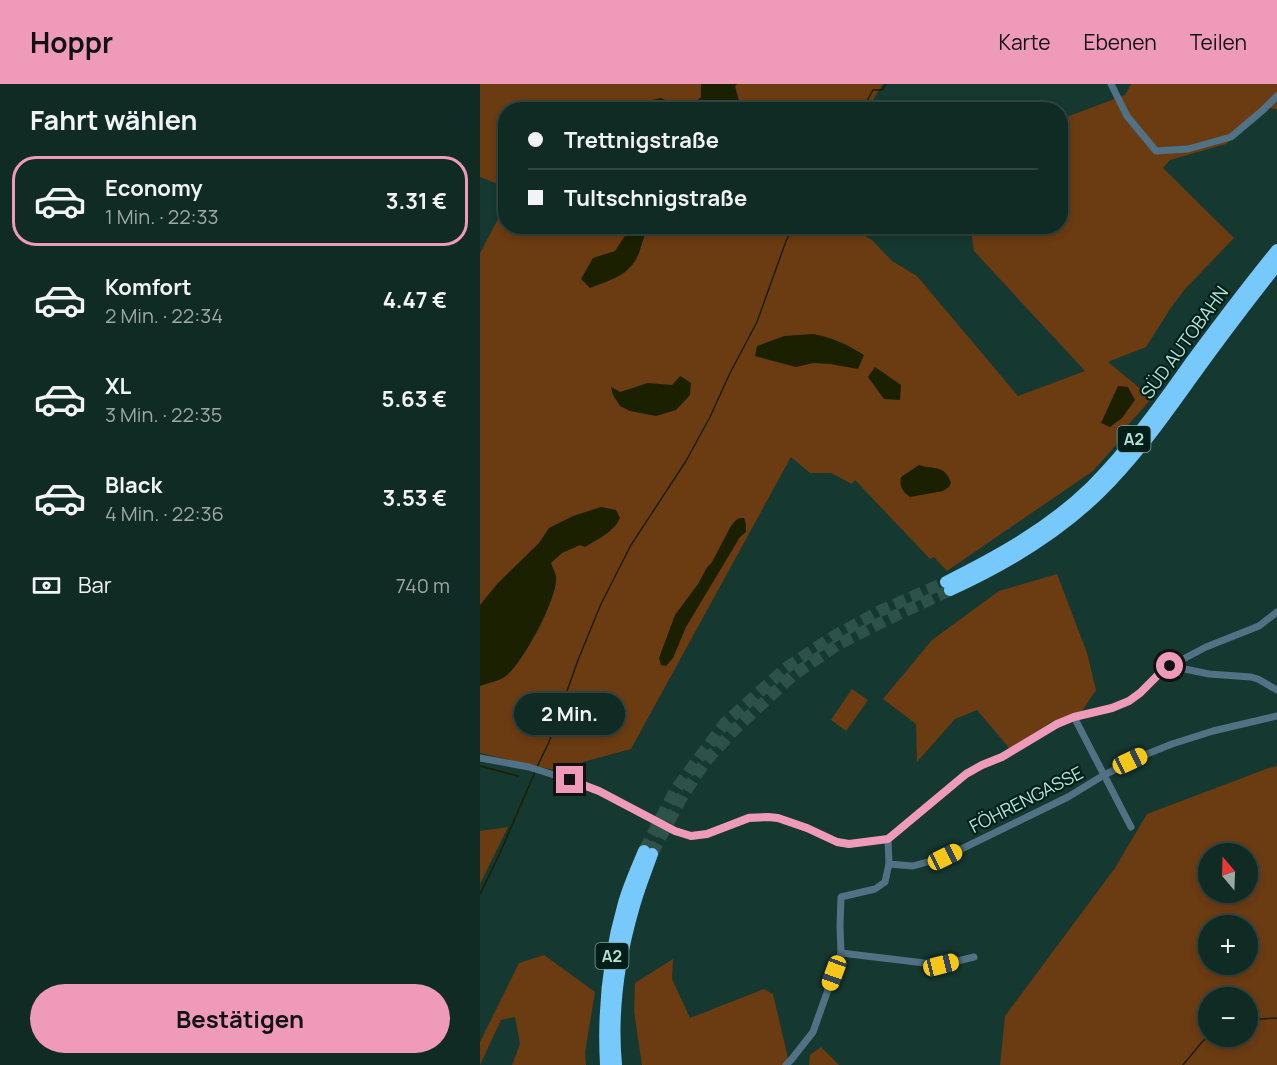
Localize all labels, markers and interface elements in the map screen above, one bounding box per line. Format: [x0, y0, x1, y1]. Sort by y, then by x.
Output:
text: Hoppr [30, 23, 113, 61]
text: Karte [998, 28, 1050, 56]
text: Ebenen [1083, 28, 1157, 56]
text: Teilen [1190, 28, 1247, 56]
text: Fahrt wählen [30, 101, 198, 138]
text: Trettnigstraße [564, 125, 719, 155]
text: Economy [105, 173, 203, 203]
icon: car [33, 174, 87, 228]
text: Tultschnigstraße [564, 183, 747, 213]
text: 3.31 € [386, 186, 447, 216]
text: 1 Min. · 22:33 [105, 203, 219, 230]
text: Komfort [105, 272, 192, 302]
icon: car [33, 273, 87, 327]
street label: SÜD AUTOBAHN [1135, 281, 1233, 403]
text: 4.47 € [383, 285, 447, 315]
text: 2 Min. · 22:34 [105, 302, 223, 329]
text: XL [105, 371, 131, 401]
icon: car [33, 372, 87, 426]
text: 5.63 € [382, 384, 447, 414]
text: 3 Min. · 22:35 [105, 401, 222, 428]
road number: A2 [1118, 426, 1150, 452]
text: Black [105, 470, 162, 500]
icon: car [33, 471, 87, 525]
text: 3.53 € [382, 483, 447, 513]
text: 4 Min. · 22:36 [105, 500, 224, 527]
icon: cash [30, 569, 63, 602]
text: Bar [78, 570, 112, 600]
text: 740 m [396, 572, 450, 599]
route start [1156, 652, 1183, 679]
callout: 2 Min. [514, 693, 626, 735]
text: 2 Min. [541, 700, 598, 727]
car [1110, 745, 1150, 777]
street label: FÖHRENGASSE [965, 760, 1087, 838]
route end [556, 766, 583, 793]
car [925, 841, 965, 873]
north arrow [1198, 843, 1258, 903]
map controls [1198, 843, 1258, 1047]
button: + [1198, 915, 1258, 975]
road number: A2 [596, 943, 628, 969]
car [921, 952, 961, 978]
car [819, 953, 849, 993]
button: Bestätigen [30, 984, 450, 1053]
button: − [1198, 987, 1258, 1047]

